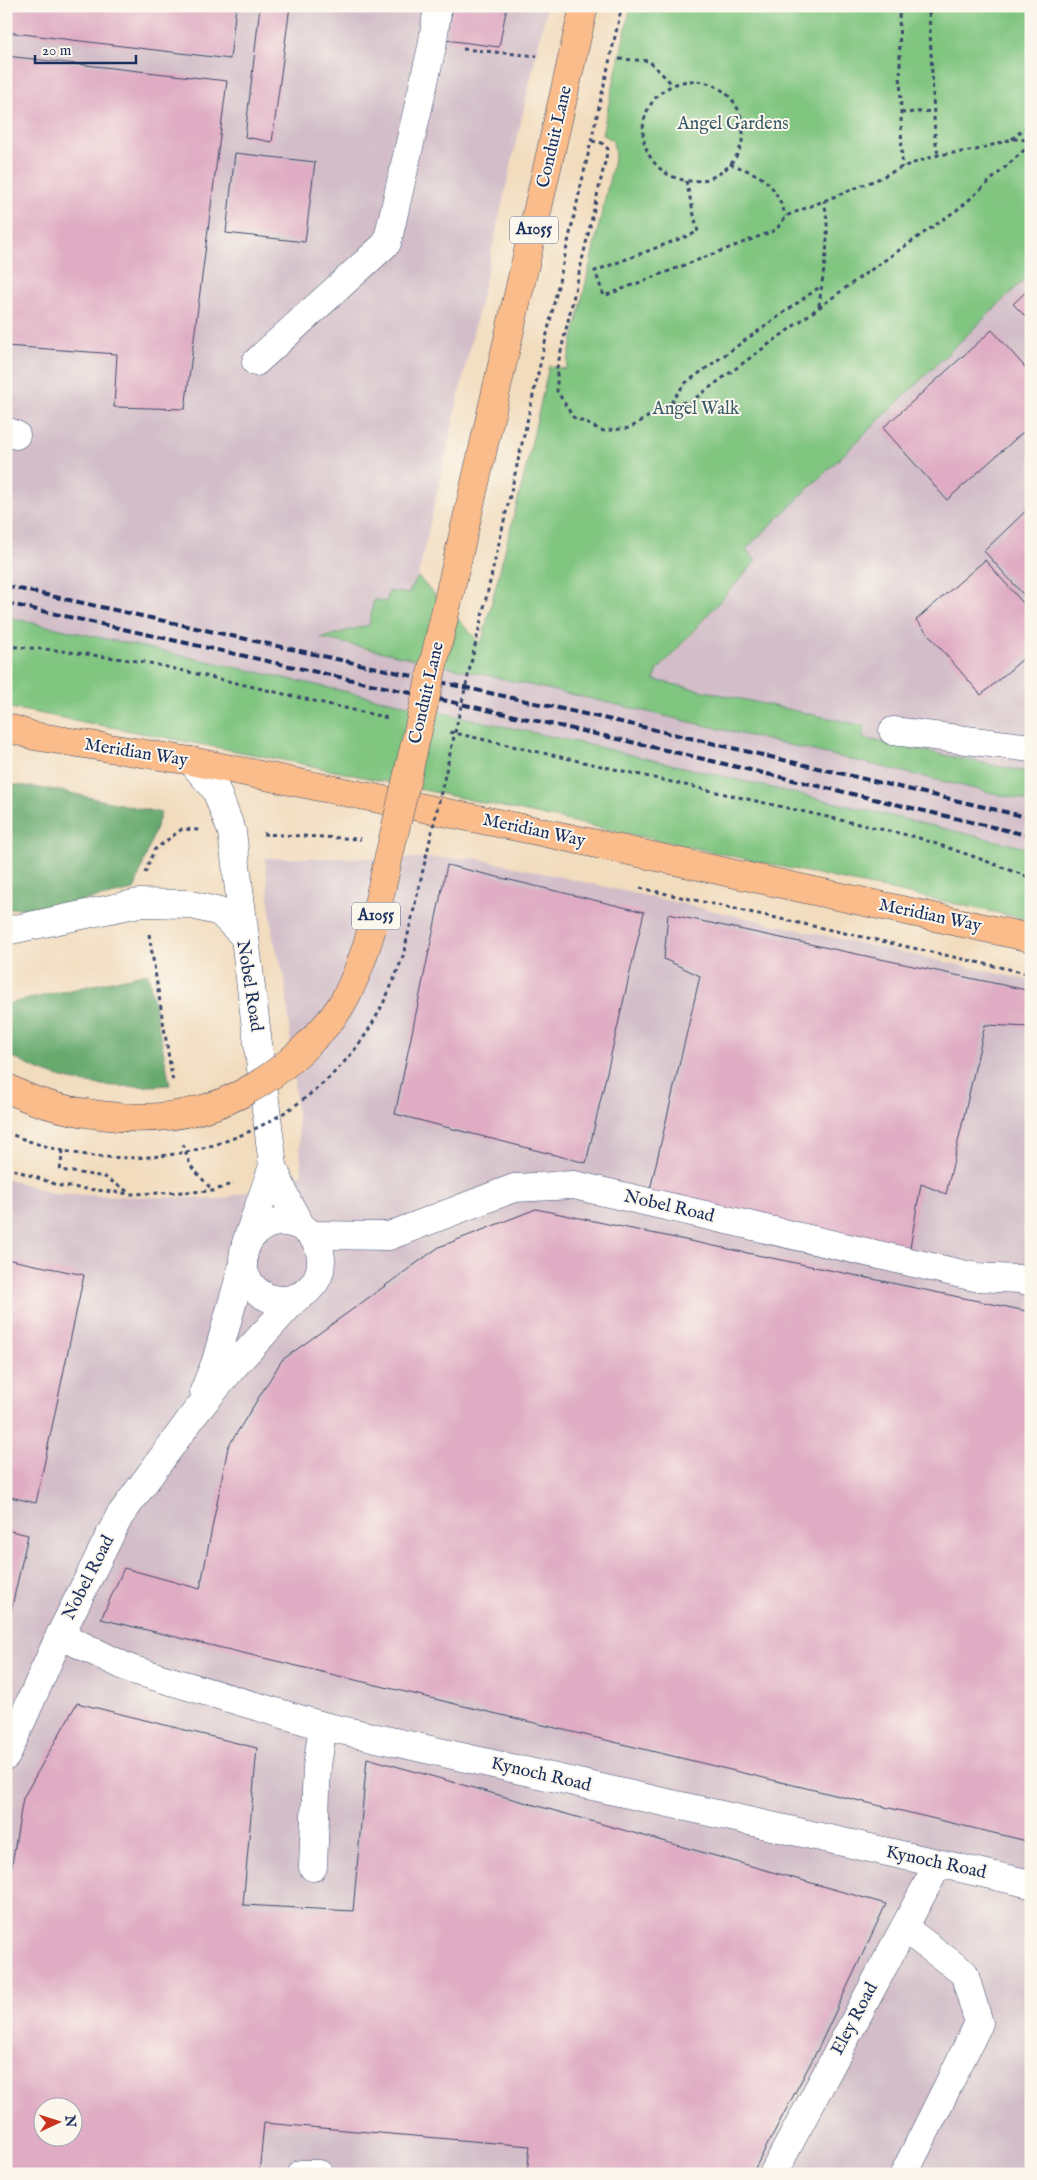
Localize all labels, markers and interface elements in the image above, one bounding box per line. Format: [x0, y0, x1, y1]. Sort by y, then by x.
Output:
scale bar [35, 32, 136, 64]
text: 20 m [42, 41, 72, 60]
street label: Conduit Lane [532, 84, 578, 190]
park label: Angel Gardens [676, 113, 789, 136]
road number: A1055 [510, 216, 558, 244]
park label: Angel Walk [651, 398, 740, 421]
street label: Conduit Lane [404, 640, 450, 746]
street label: Meridian Way [83, 733, 190, 773]
street label: Meridian Way [480, 809, 588, 853]
street label: Meridian Way [876, 894, 984, 938]
road number: A1055 [352, 902, 400, 929]
street label: Nobel Road [230, 939, 268, 1034]
street label: Nobel Road [621, 1185, 717, 1229]
street label: Nobel Road [58, 1531, 120, 1624]
street label: Kynoch Road [489, 1752, 594, 1798]
street label: Kynoch Road [884, 1841, 989, 1885]
street label: Eley Road [826, 1978, 884, 2059]
north arrow [32, 2098, 82, 2148]
text: N [61, 2113, 79, 2128]

